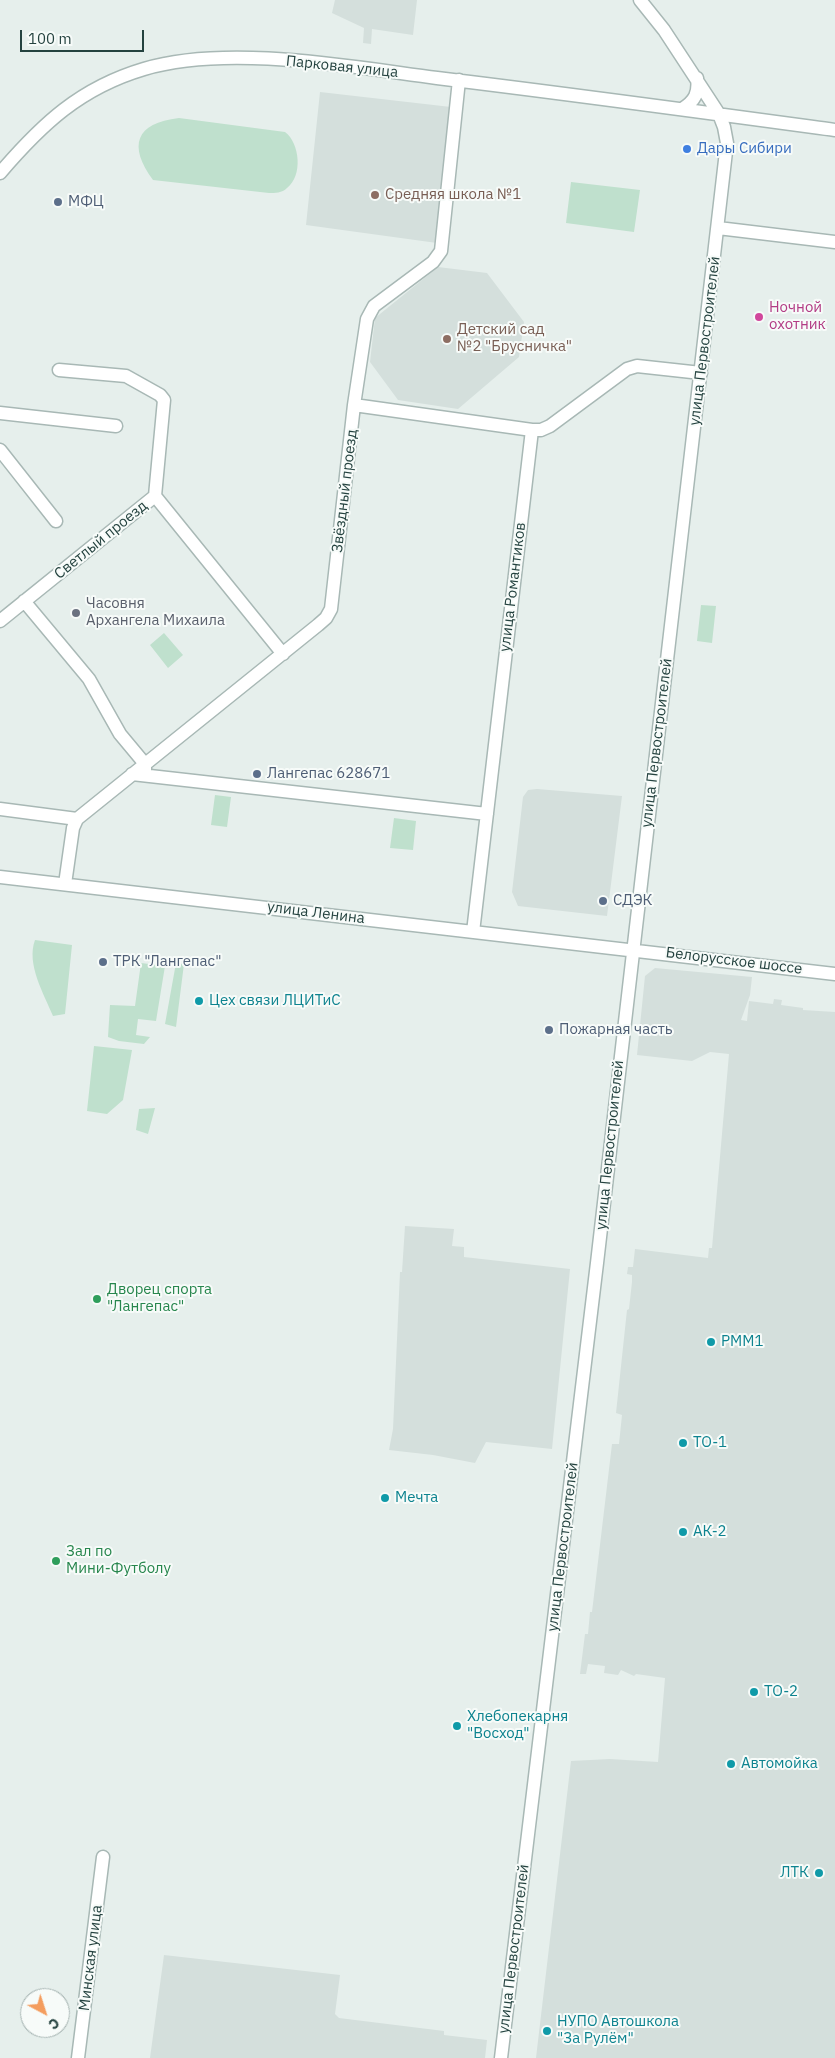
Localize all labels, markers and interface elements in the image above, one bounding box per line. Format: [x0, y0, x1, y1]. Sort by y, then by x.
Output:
scale bar [22, 20, 146, 52]
text: 100 m [28, 29, 72, 48]
street label: Парковая улица [285, 52, 399, 82]
place label: Дары Сибири [697, 140, 792, 158]
marker: Дары Сибири [681, 143, 693, 155]
place label: Средняя школа №1 [385, 186, 521, 204]
marker: Средняя школа №1 [369, 189, 381, 201]
place label: МФЦ [68, 193, 104, 211]
marker: МФЦ [52, 196, 64, 208]
street label: улица Первостроителей [686, 255, 724, 427]
place label: Ночной охотник [769, 299, 826, 334]
marker: Ночной охотник [753, 311, 765, 323]
place label: Детский сад №2 "Брусничка" [457, 321, 572, 356]
marker: Детский сад №2 "Брусничка" [441, 333, 453, 345]
street label: Звёздный проезд [328, 428, 362, 554]
street label: Светлый проезд [51, 497, 151, 583]
street label: улица Романтиков [496, 521, 530, 653]
place label: Часовня Архангела Михаила [86, 595, 225, 630]
marker: Часовня Архангела Михаила [70, 607, 82, 619]
street label: улица Первостроителей [638, 657, 676, 829]
place label: Лангепас 628671 [267, 765, 390, 783]
marker: Лангепас 628671 [251, 768, 263, 780]
place label: СДЭК [613, 892, 653, 910]
marker: СДЭК [597, 895, 609, 907]
street label: улица Ленина [266, 898, 366, 928]
street label: Белорусское шоссе [665, 944, 803, 978]
place label: ТРК "Лангепас" [113, 953, 221, 971]
marker: ТРК "Лангепас" [97, 956, 109, 968]
place label: Цех связи ЛЦИТиС [209, 992, 341, 1010]
marker: Цех связи ЛЦИТиС [193, 995, 205, 1007]
place label: Пожарная часть [559, 1021, 673, 1039]
marker: Пожарная часть [543, 1024, 555, 1036]
street label: улица Первостроителей [592, 1059, 628, 1231]
place label: Дворец спорта "Лангепас" [107, 1281, 212, 1316]
marker: Дворец спорта "Лангепас" [91, 1293, 103, 1305]
place label: РММ1 [721, 1333, 763, 1351]
marker: РММ1 [705, 1336, 717, 1348]
place label: ТО-1 [693, 1434, 727, 1452]
marker: ТО-1 [677, 1437, 689, 1449]
street label: улица Первостроителей [544, 1461, 582, 1633]
place label: Мечта [395, 1489, 438, 1507]
marker: Мечта [379, 1492, 391, 1504]
place label: АК-2 [693, 1523, 727, 1541]
marker: АК-2 [677, 1526, 689, 1538]
place label: Зал по Мини-Футболу [66, 1543, 171, 1578]
marker: Зал по Мини-Футболу [50, 1555, 62, 1567]
place label: ТО-2 [764, 1683, 798, 1701]
marker: ТО-2 [748, 1686, 760, 1698]
place label: Хлебопекарня "Восход" [467, 1708, 568, 1743]
marker: Хлебопекарня "Восход" [451, 1720, 463, 1732]
place label: Автомойка [741, 1755, 818, 1773]
marker: Автомойка [725, 1758, 737, 1770]
street label: улица Первостроителей [495, 1863, 533, 2035]
place label: ЛТК [780, 1864, 809, 1882]
marker: ЛТК [813, 1867, 825, 1879]
street label: Минская улица [76, 1904, 106, 2012]
north arrow [20, 1988, 70, 2038]
place label: НУПО Автошкола "За Рулём" [557, 2013, 679, 2048]
text: С [45, 2014, 63, 2034]
marker: НУПО Автошкола "За Рулём" [541, 2025, 553, 2037]

